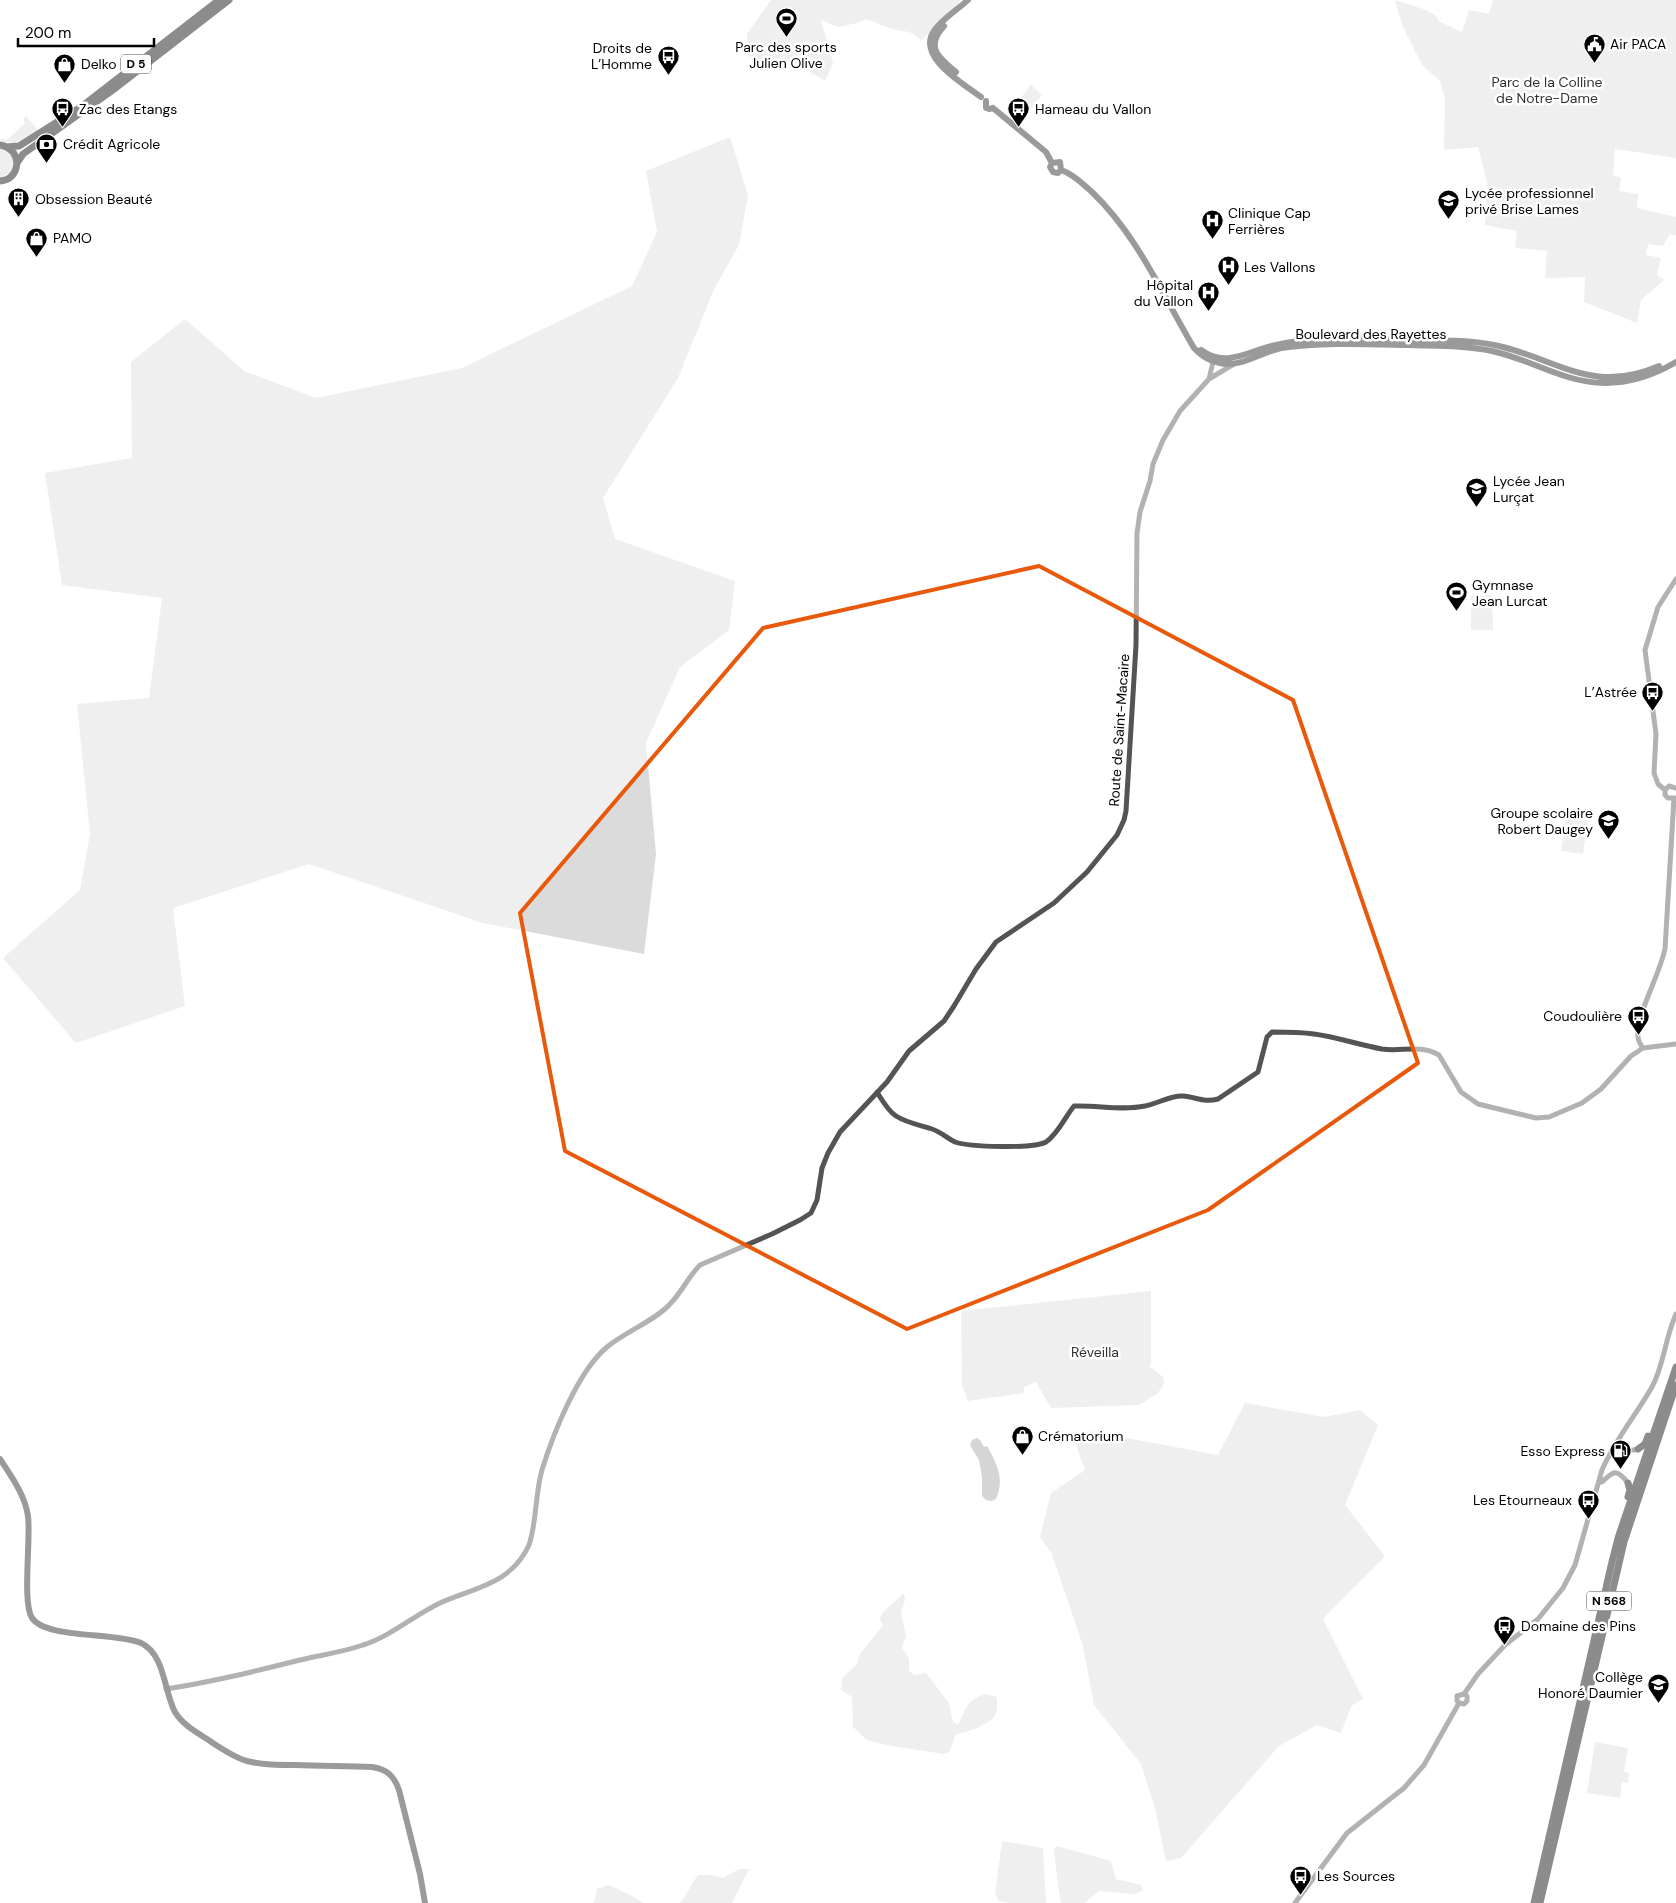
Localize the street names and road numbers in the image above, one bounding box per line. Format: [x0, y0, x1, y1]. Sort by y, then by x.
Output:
road number: D 5 [121, 54, 151, 74]
street label: Boulevard des Rayettes [1295, 325, 1447, 343]
street label: Route de Saint-Macaire [1105, 653, 1133, 807]
road number: N 568 [1586, 1592, 1632, 1610]

